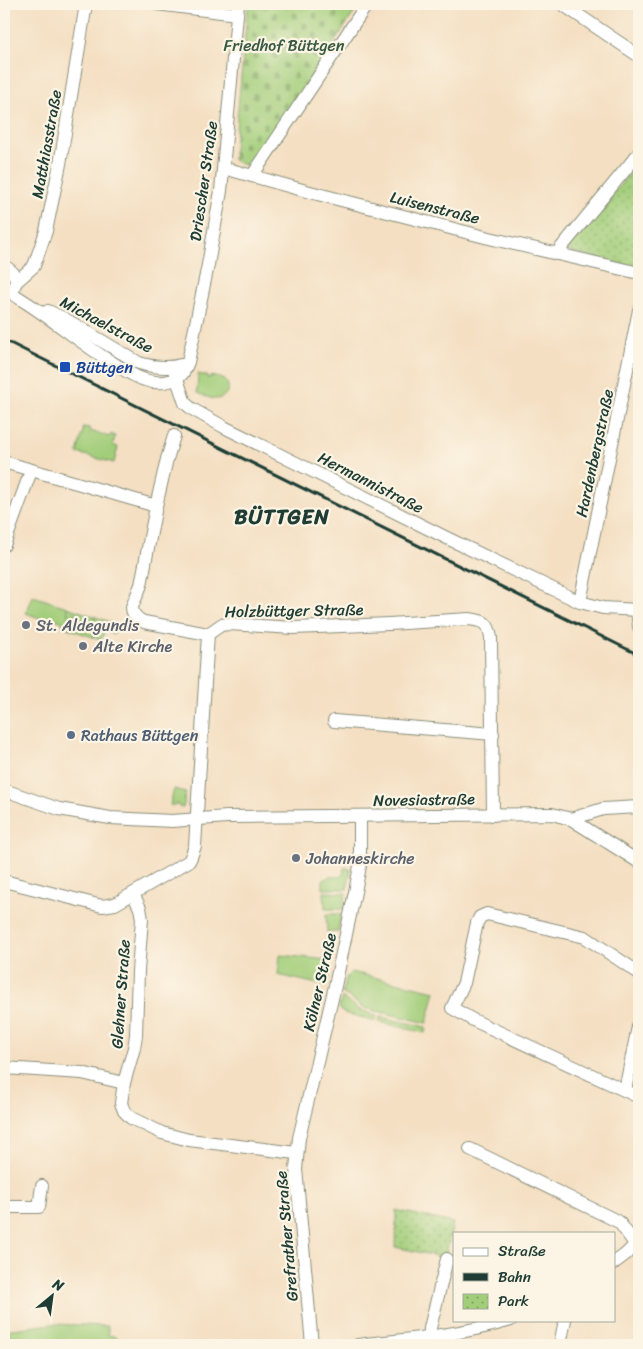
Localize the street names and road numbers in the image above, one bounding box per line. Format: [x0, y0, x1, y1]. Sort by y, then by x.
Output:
street label: Matthiasstraße [23, 87, 70, 201]
street label: Driescher Straße [181, 119, 226, 243]
street label: Luisenstraße [387, 182, 483, 233]
street label: Michaelstraße [55, 288, 159, 361]
street label: Hardenbergstraße [567, 386, 622, 520]
street label: Hermannistraße [313, 443, 429, 522]
street label: Holzbüttger Straße [224, 595, 364, 626]
street label: Novesiastraße [373, 784, 475, 815]
street label: Kölner Straße [294, 930, 345, 1034]
street label: Glehner Straße [102, 938, 139, 1050]
street label: Grefrather Straße [266, 1169, 307, 1302]

